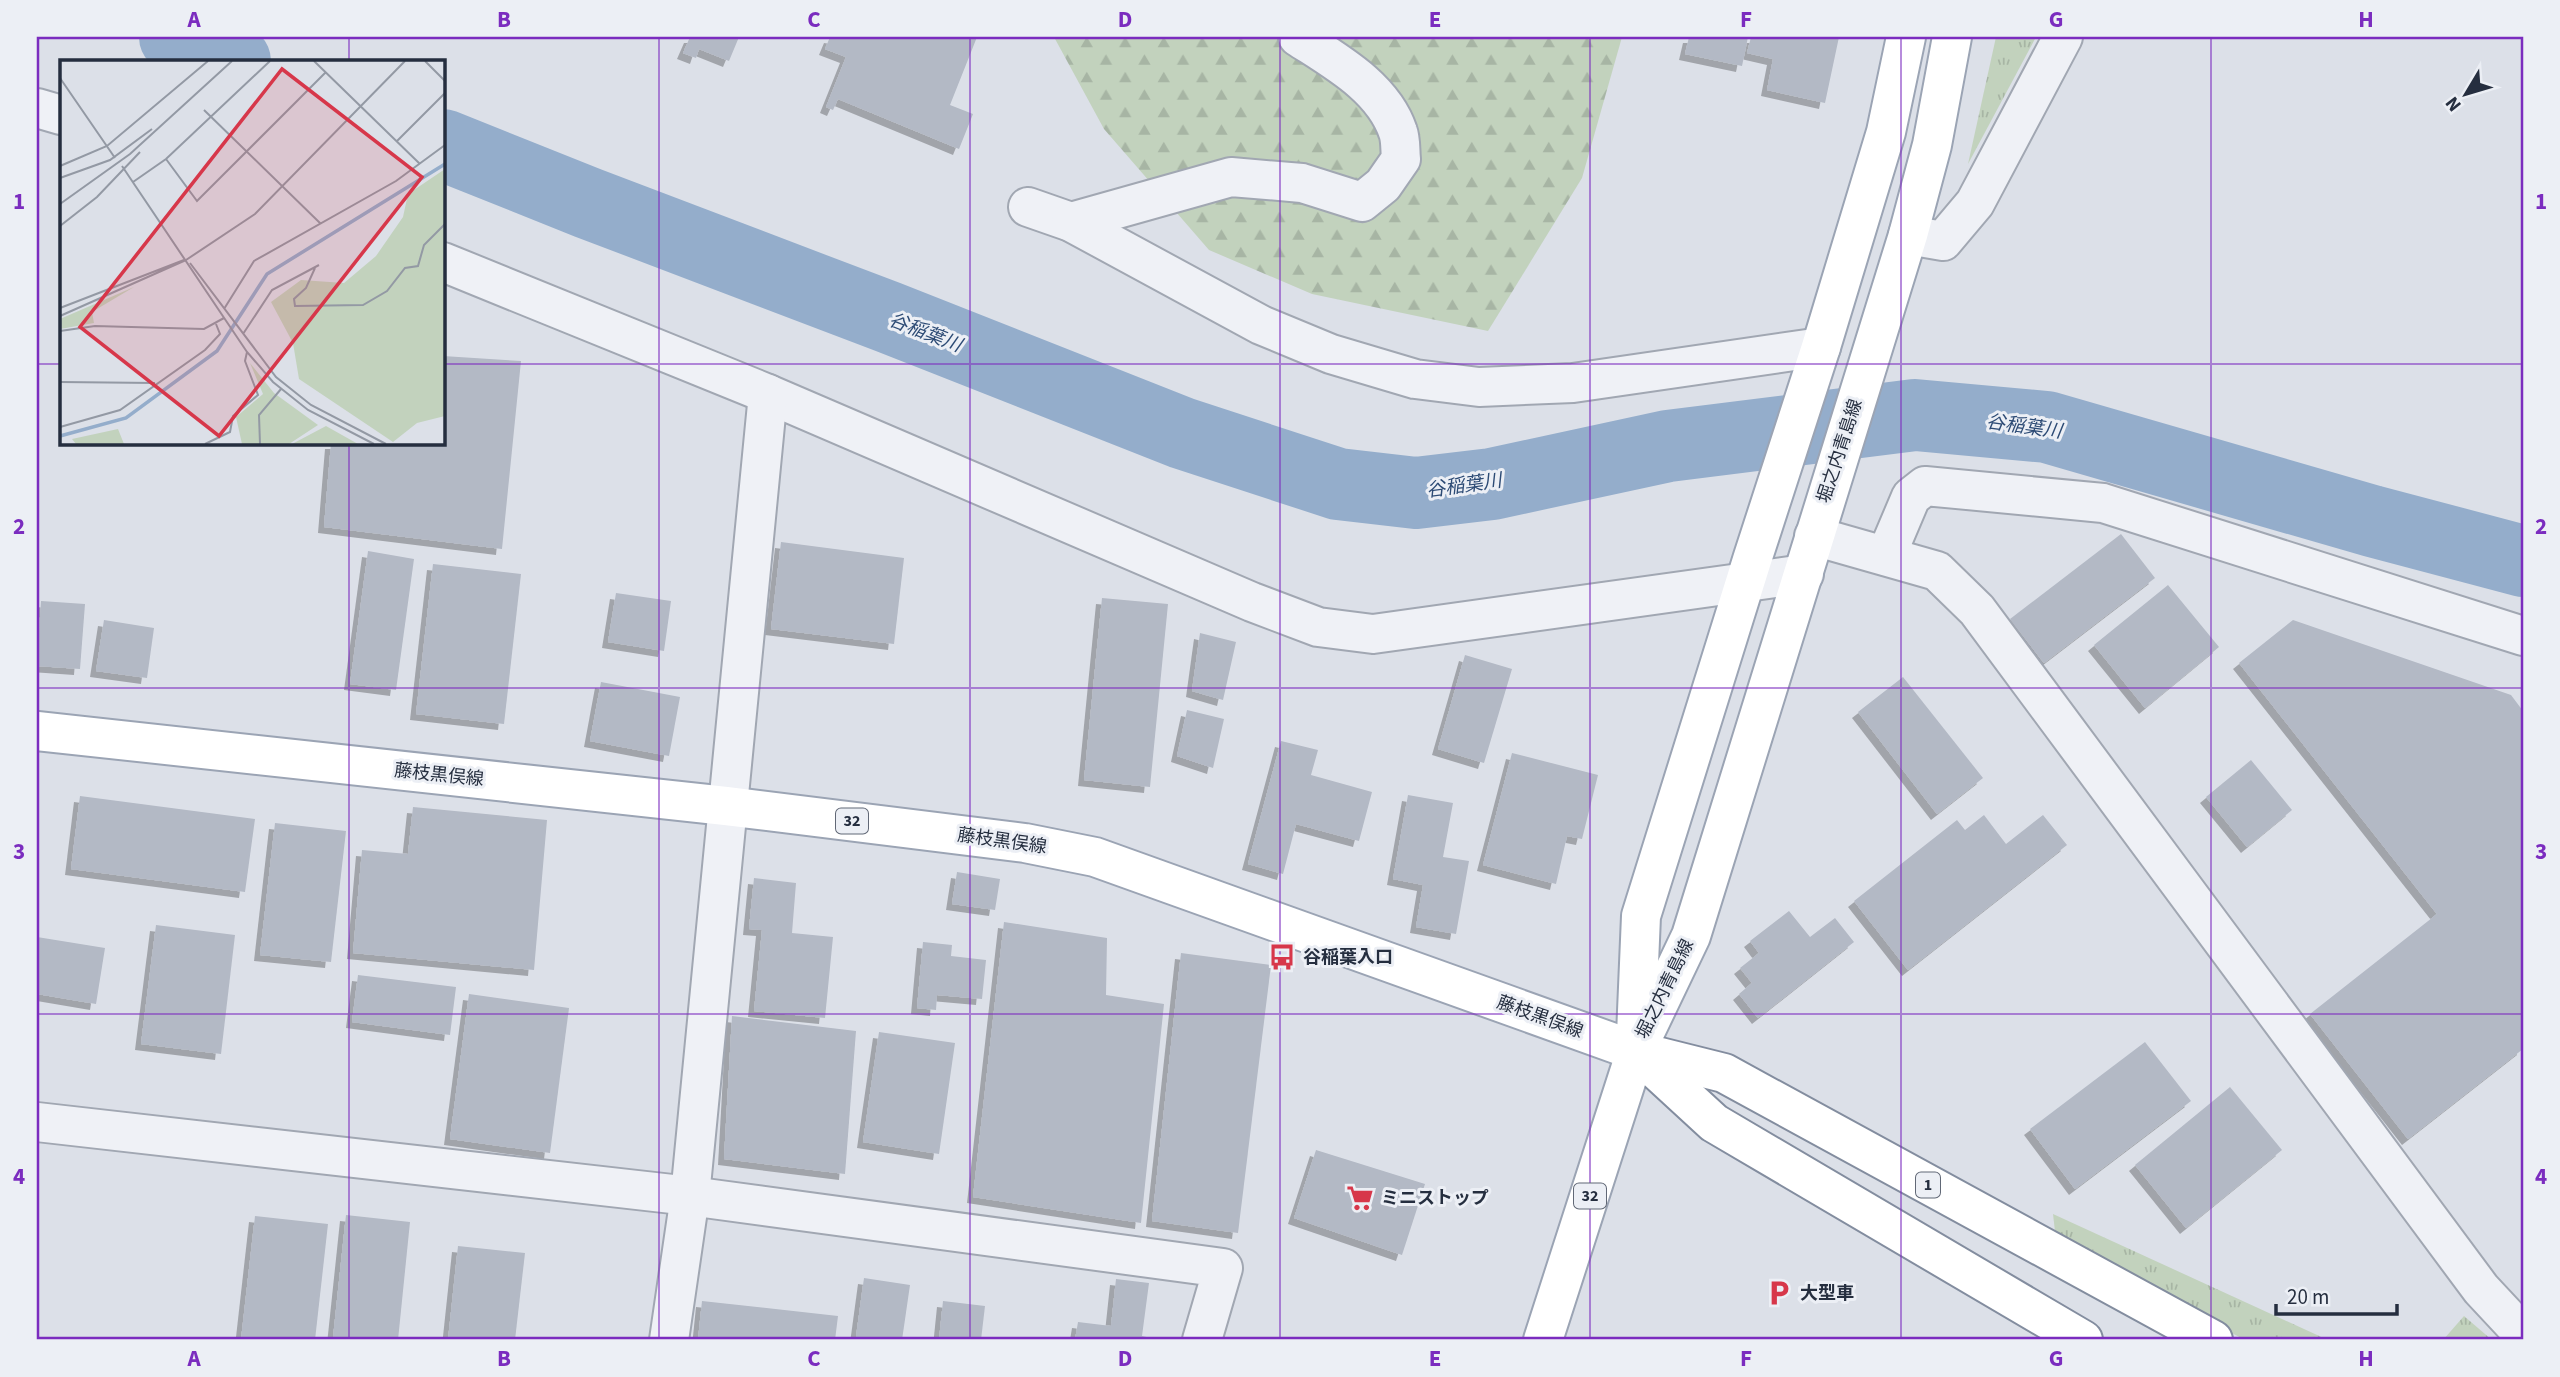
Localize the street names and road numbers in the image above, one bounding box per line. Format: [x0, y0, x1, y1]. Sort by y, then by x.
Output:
street label: 堀之内青島線 [1811, 396, 1869, 506]
street label: 藤枝黒俣線 [393, 758, 485, 792]
road number: 32 [836, 808, 868, 834]
street label: 藤枝黒俣線 [956, 822, 1048, 860]
street label: 堀之内青島線 [1630, 935, 1700, 1043]
street label: 藤枝黒俣線 [1493, 990, 1587, 1044]
road number: 1 [1916, 1172, 1940, 1198]
road number: 32 [1574, 1184, 1606, 1208]

